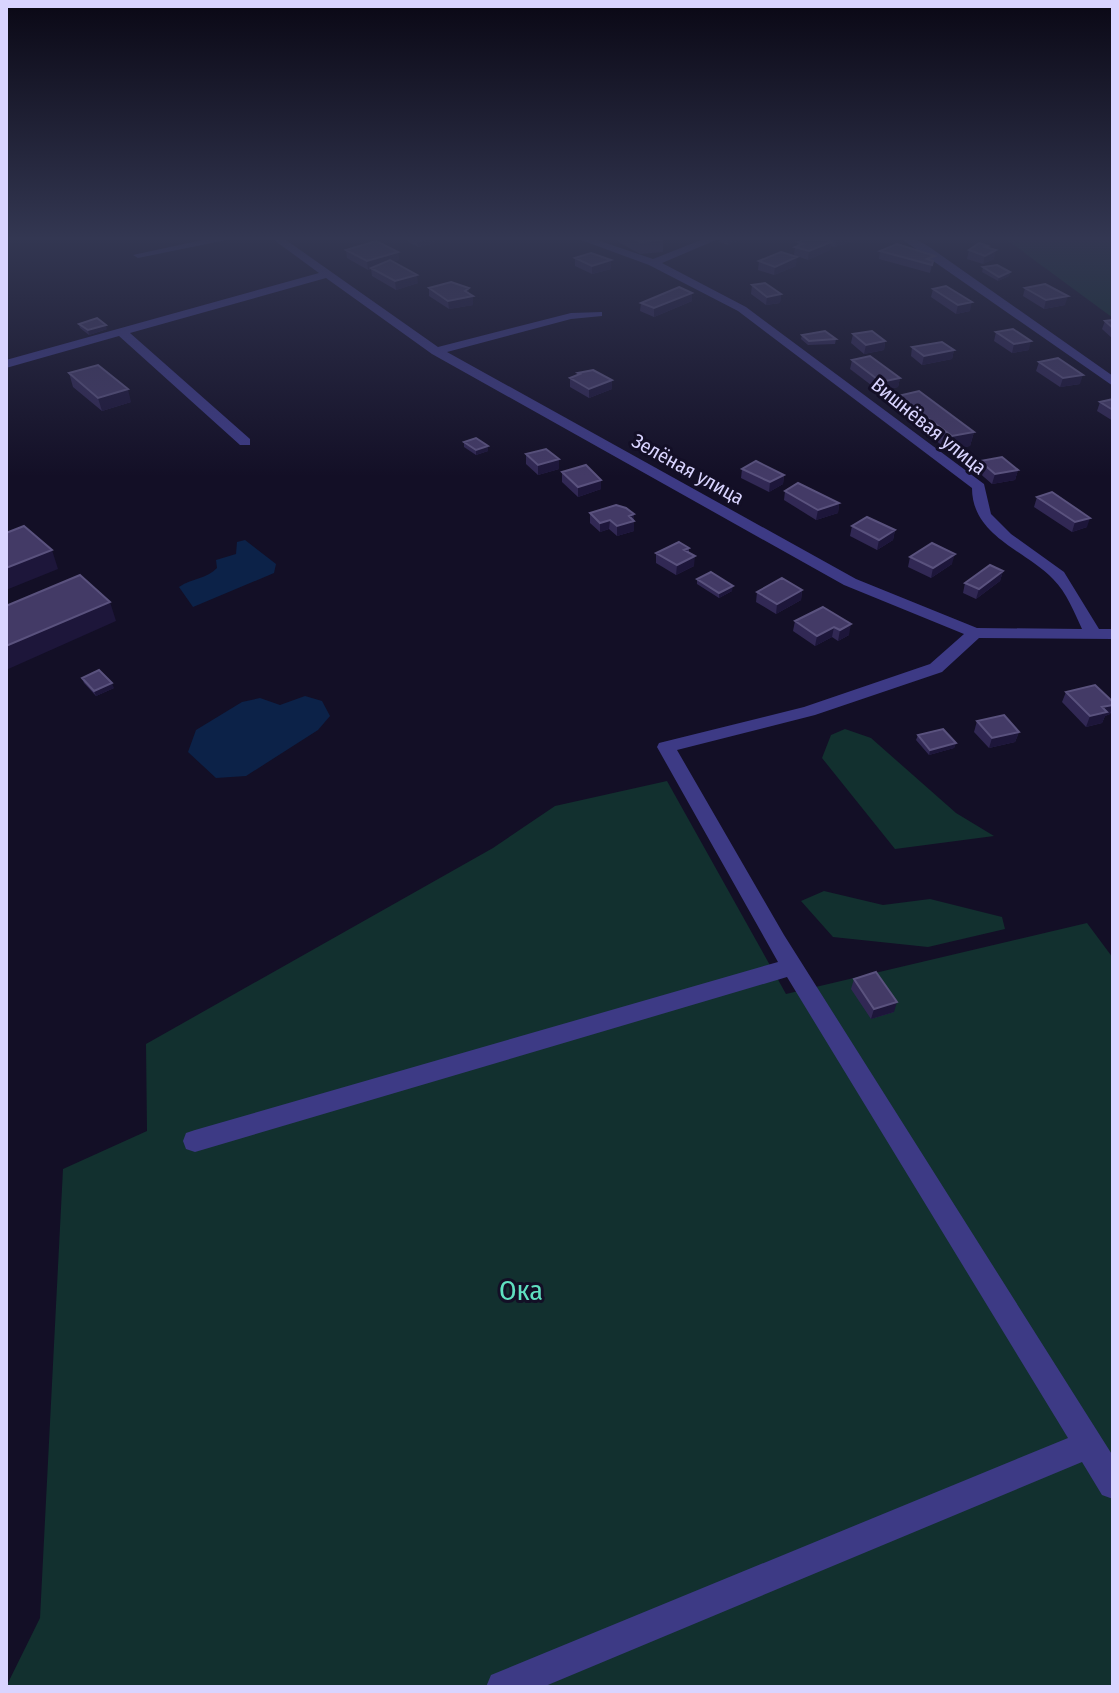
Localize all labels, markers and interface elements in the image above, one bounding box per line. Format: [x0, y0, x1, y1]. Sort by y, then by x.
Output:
street label: Вишнёвая улица [867, 372, 991, 480]
street label: Зелёная улица [628, 428, 748, 510]
park label: Ока [499, 1274, 543, 1307]

